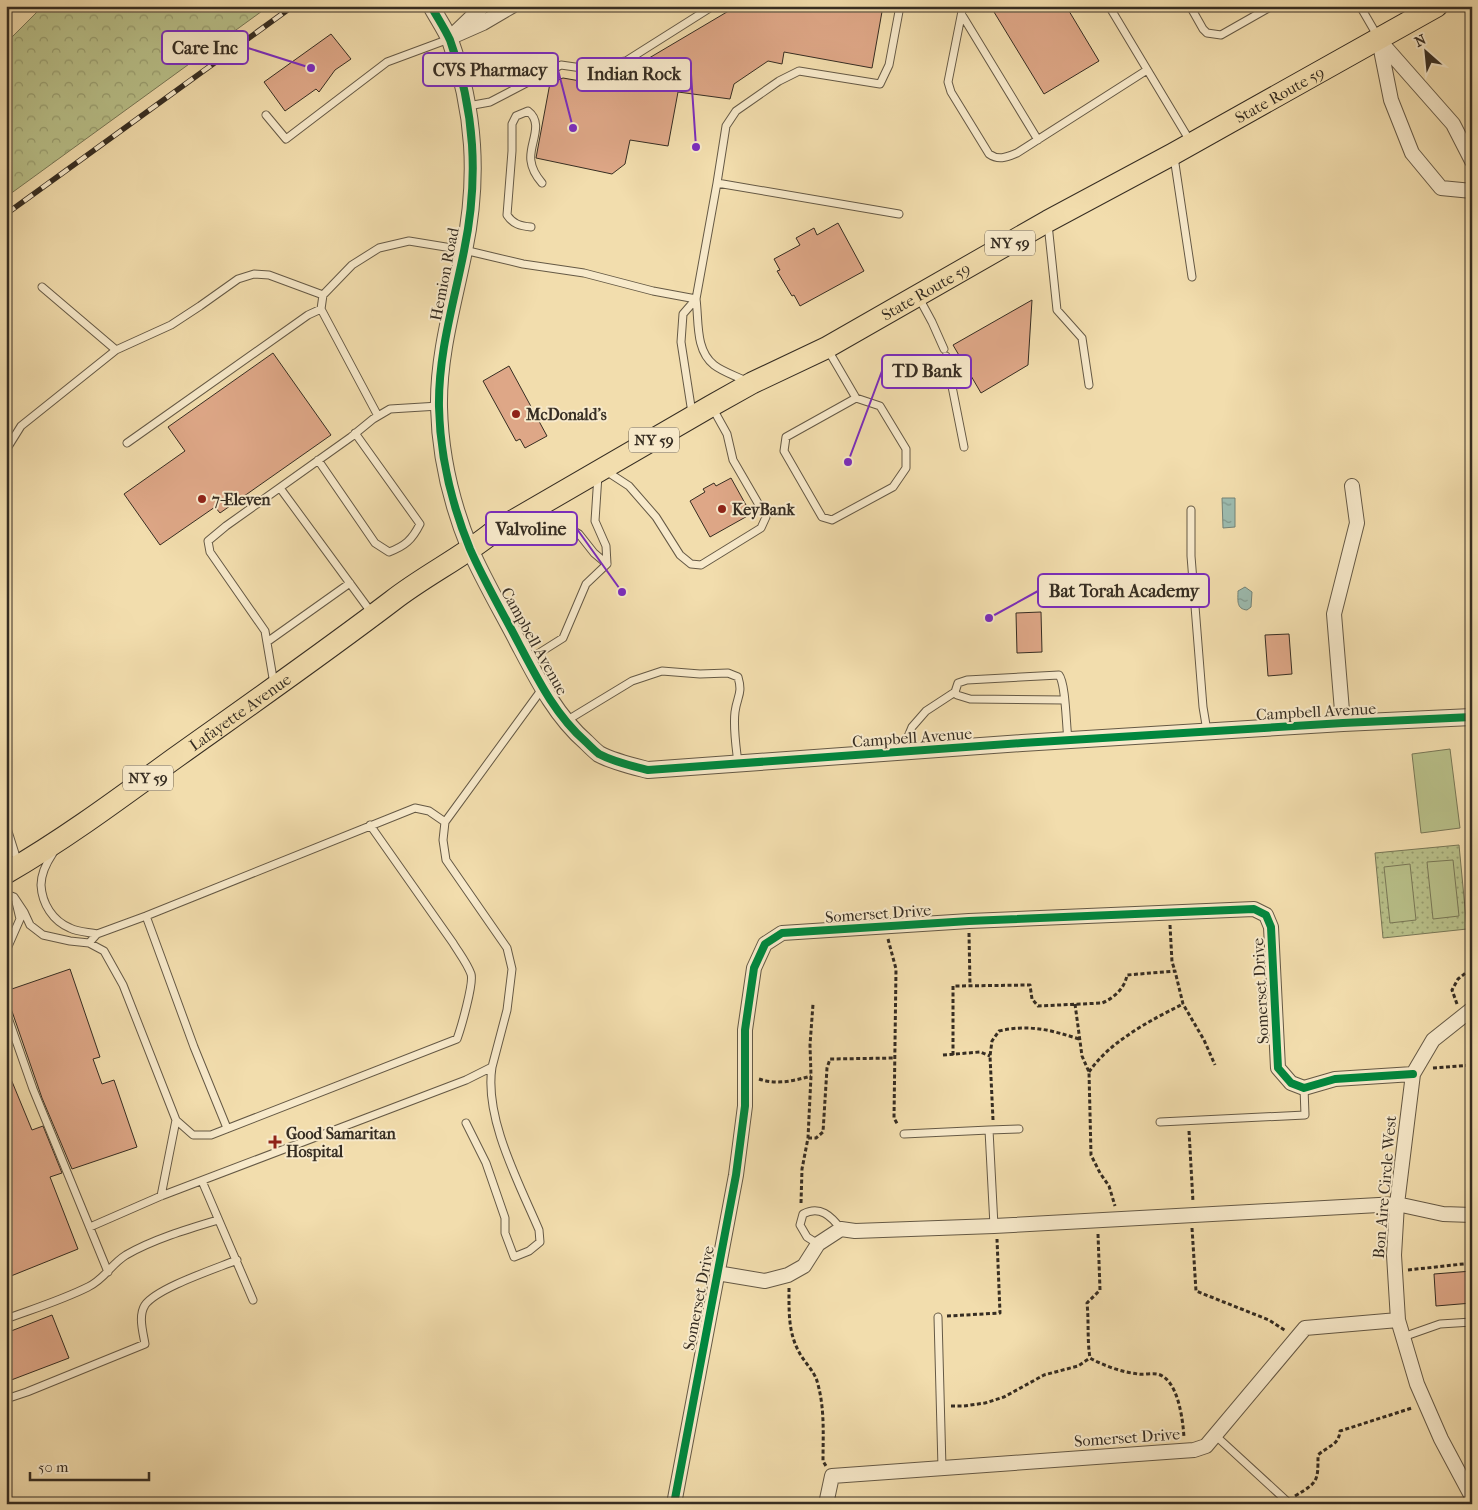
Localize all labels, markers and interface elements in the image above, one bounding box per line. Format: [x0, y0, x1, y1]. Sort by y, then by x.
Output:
north arrow [1400, 28, 1450, 78]
callout: Care Inc [162, 31, 248, 64]
text: N [1412, 31, 1429, 51]
text: Care Inc [172, 38, 238, 59]
callout: CVS Pharmacy [423, 53, 558, 86]
callout: Indian Rock [577, 58, 691, 91]
text: CVS Pharmacy [433, 60, 549, 81]
street label: State Route 59 [1232, 62, 1328, 127]
text: Indian Rock [587, 64, 682, 85]
street label: Hemion Road [426, 226, 463, 322]
road number: NY 59 [985, 230, 1035, 256]
street label: State Route 59 [878, 259, 974, 324]
callout: TD Bank [882, 355, 971, 388]
text: TD Bank [891, 361, 962, 382]
place label: McDonald's [525, 405, 607, 424]
marker: McDonald's [510, 408, 522, 420]
road number: NY 59 [629, 428, 679, 452]
place label: 7-Eleven [211, 490, 271, 509]
marker: 7-Eleven [196, 493, 208, 505]
place label: KeyBank [732, 500, 796, 520]
marker: KeyBank [716, 503, 728, 515]
callout: Valvoline [486, 512, 577, 545]
text: Valvoline [495, 519, 567, 540]
callout: Bat Torah Academy [1038, 574, 1209, 607]
text: Bat Torah Academy [1049, 581, 1201, 602]
street label: Campbell Avenue [497, 584, 572, 699]
street label: Lafayette Avenue [186, 670, 295, 755]
street label: Campbell Avenue [1255, 699, 1377, 724]
street label: Campbell Avenue [851, 724, 973, 751]
road number: NY 59 [123, 766, 173, 790]
street label: Somerset Drive [824, 900, 932, 927]
street label: Somerset Drive [1248, 937, 1273, 1045]
street label: Bon Aire Circle West [1369, 1115, 1400, 1259]
place label: Good Samaritan Hospital [286, 1124, 397, 1162]
marker: Good Samaritan Hospital [268, 1135, 282, 1149]
street label: Somerset Drive [679, 1244, 718, 1352]
street label: Somerset Drive [1073, 1424, 1181, 1451]
scale bar [30, 1450, 149, 1482]
text: 50 m [38, 1458, 69, 1476]

